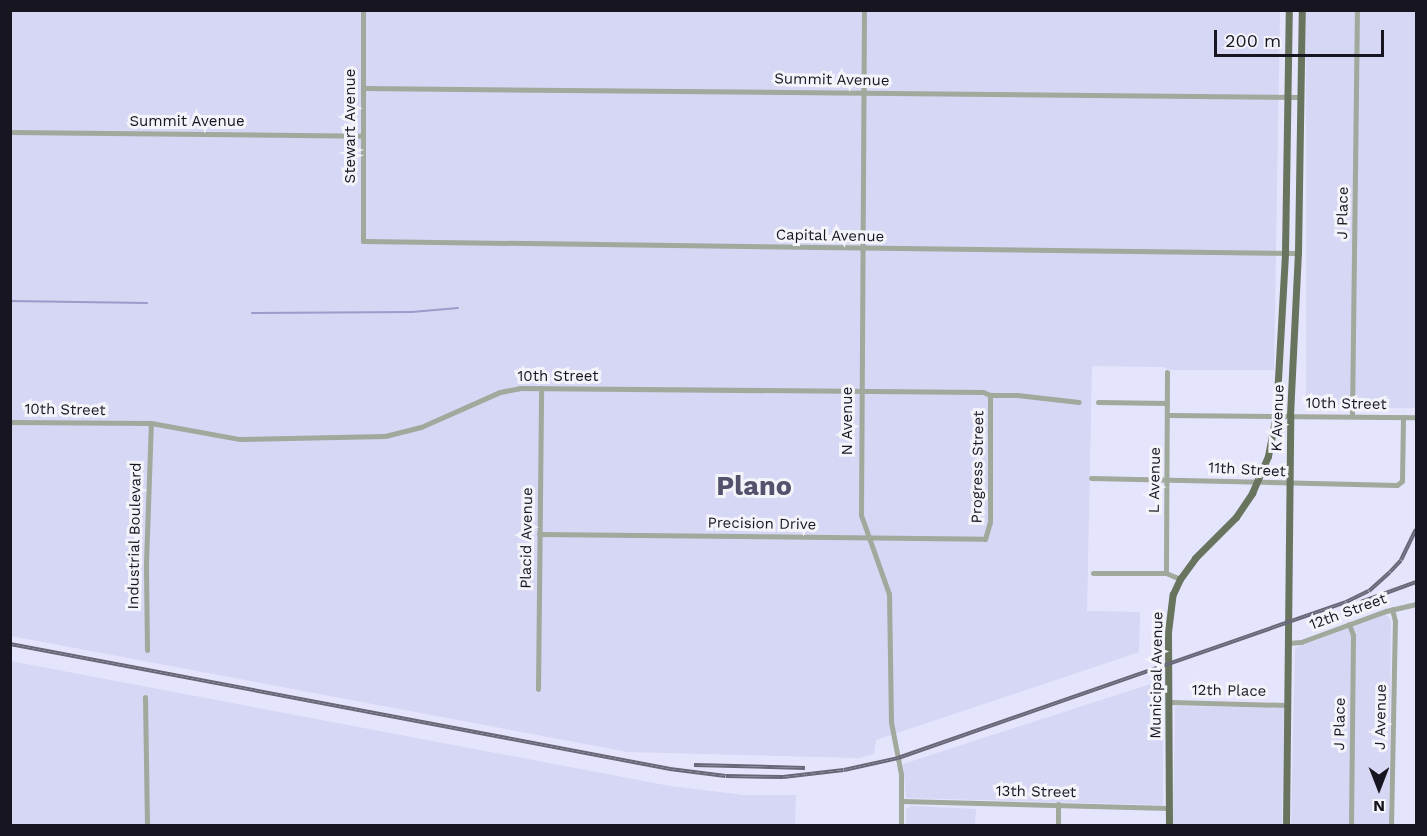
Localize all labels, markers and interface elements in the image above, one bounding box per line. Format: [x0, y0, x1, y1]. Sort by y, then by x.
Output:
scale bar [1217, 18, 1386, 56]
text: 200 m [1225, 30, 1281, 51]
street label: Stewart Avenue [342, 68, 360, 184]
street label: Summit Avenue [774, 70, 890, 90]
street label: Summit Avenue [129, 113, 245, 131]
street label: J Place [1334, 186, 1352, 240]
street label: Capital Avenue [775, 226, 885, 246]
street label: 10th Street [517, 368, 599, 386]
street label: K Avenue [1268, 384, 1288, 452]
street label: N Avenue [839, 386, 857, 456]
street label: 10th Street [1305, 394, 1387, 414]
street label: 10th Street [24, 400, 106, 420]
street label: Progress Street [968, 411, 988, 523]
street label: L Avenue [1145, 446, 1165, 514]
street label: 11th Street [1208, 459, 1286, 481]
street label: Industrial Boulevard [125, 462, 145, 610]
district label: Plano [716, 471, 792, 503]
street label: Placid Avenue [517, 487, 537, 589]
street label: Precision Drive [708, 514, 816, 534]
street label: 12th Street [1307, 590, 1389, 634]
street label: Municipal Avenue [1147, 611, 1167, 739]
street label: 12th Place [1192, 681, 1266, 701]
street label: J Avenue [1371, 684, 1391, 750]
street label: J Place [1331, 697, 1349, 751]
north arrow [1349, 758, 1409, 818]
street label: 13th Street [996, 782, 1076, 802]
text: N [1373, 797, 1385, 816]

